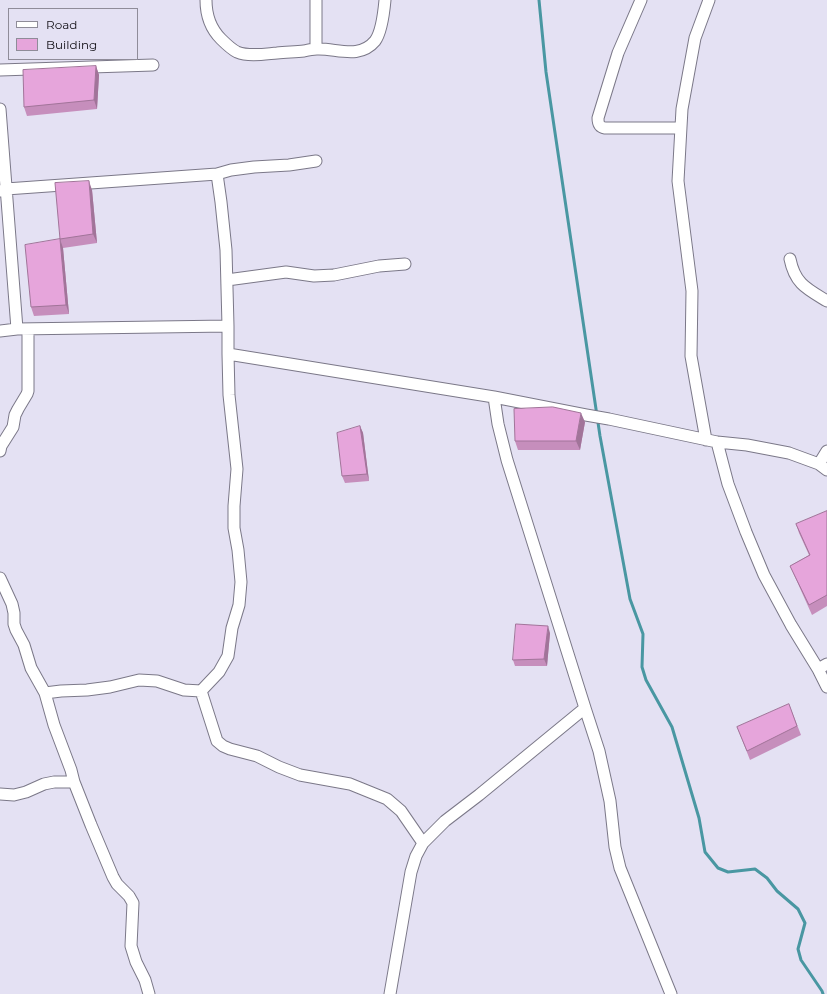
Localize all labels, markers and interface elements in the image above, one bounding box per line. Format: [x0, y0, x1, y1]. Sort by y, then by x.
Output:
legend [8, 8, 138, 60]
text: Road [46, 17, 77, 32]
text: Building [46, 37, 97, 52]

